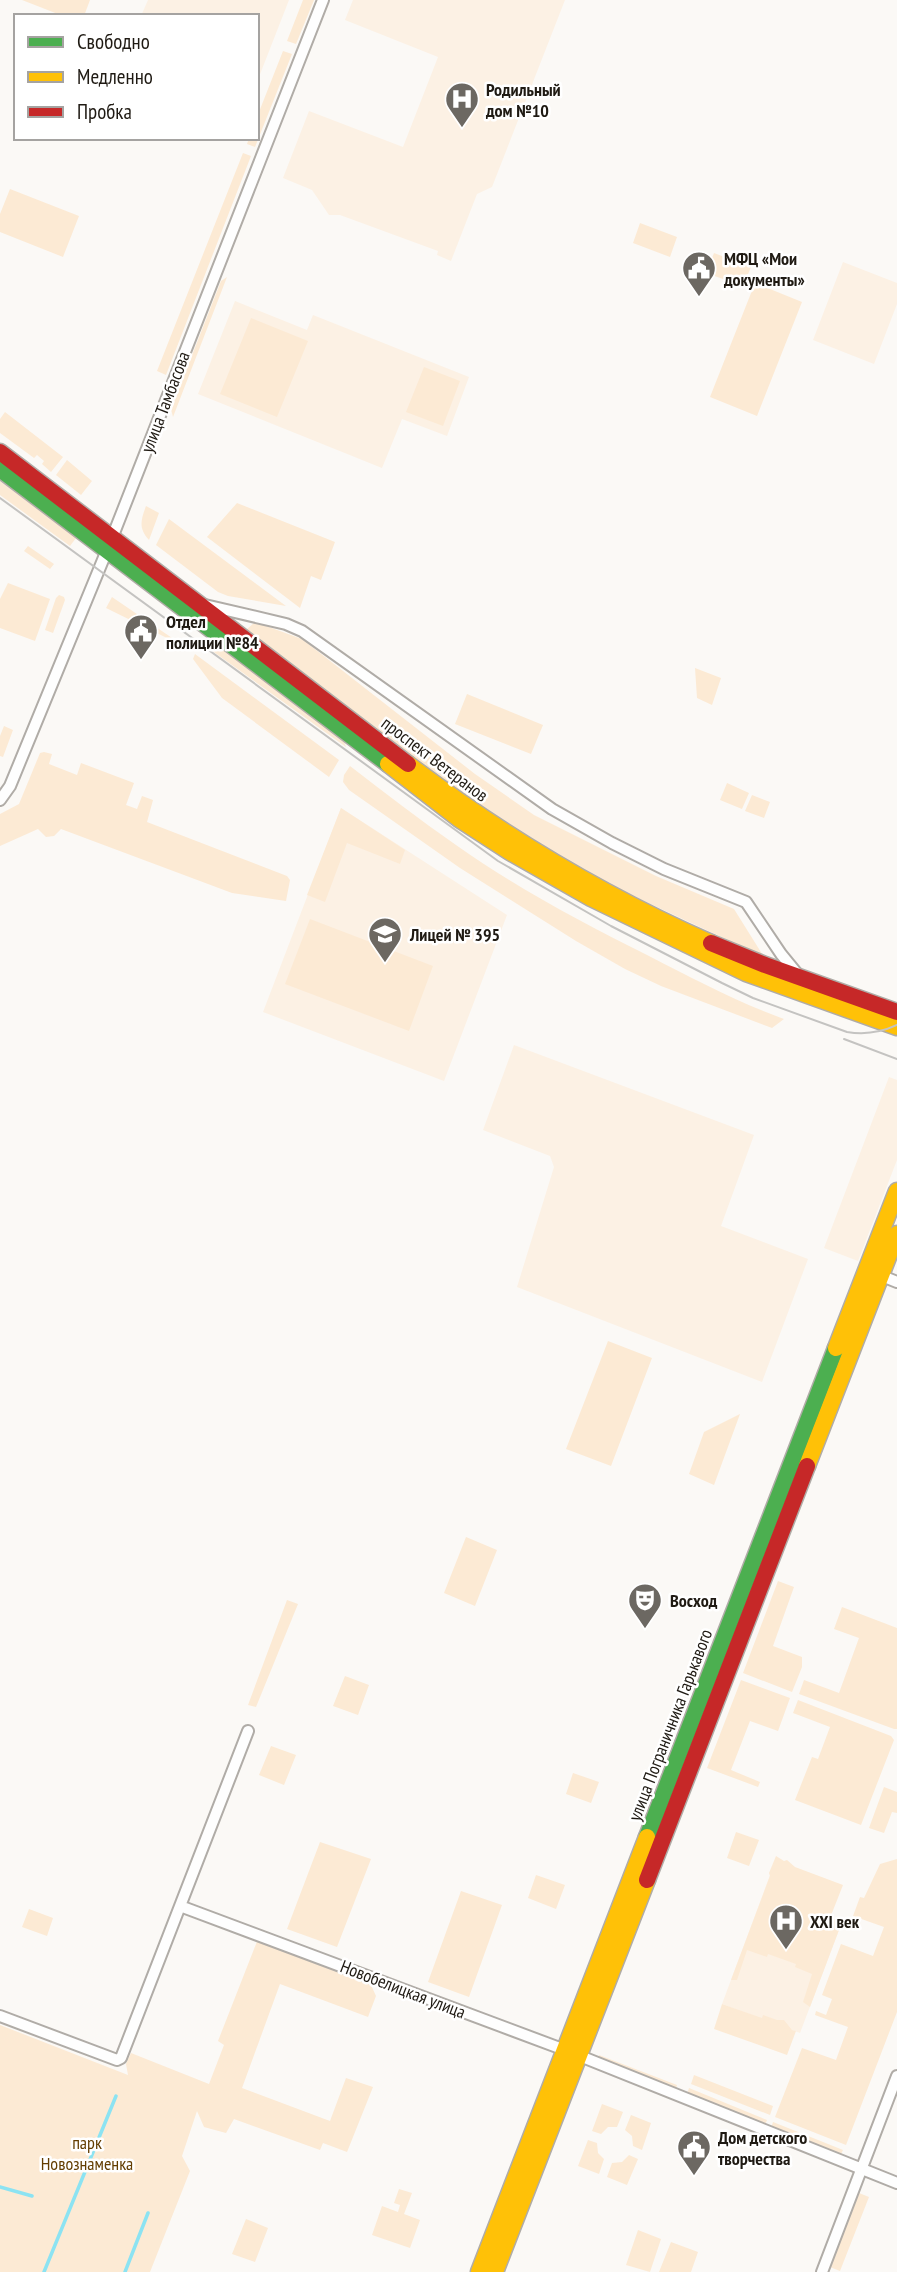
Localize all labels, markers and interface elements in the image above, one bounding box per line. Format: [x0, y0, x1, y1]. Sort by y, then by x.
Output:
legend [14, 14, 259, 140]
text: Свободно [77, 28, 150, 55]
text: Медленно [77, 63, 153, 90]
place label: Родильный дом №10 [485, 78, 561, 122]
hospital icon: Родильный дом №10 [443, 80, 481, 129]
text: Пробка [77, 98, 132, 125]
place label: МФЦ «Мои документы» [723, 247, 805, 291]
public building icon: МФЦ «Мои документы» [680, 249, 718, 298]
street label: улица Тамбасова [135, 348, 195, 456]
place label: Отдел полиции №84 [166, 610, 259, 654]
public building icon: Отдел полиции №84 [122, 612, 160, 661]
street label: проспект Ветеранов [377, 711, 493, 807]
school or university icon: Лицей № 395 [366, 915, 404, 964]
place label: Лицей № 395 [409, 923, 500, 946]
theatre icon: Восход [626, 1581, 664, 1630]
place label: Восход [670, 1589, 718, 1612]
street label: улица Пограничника Гарькавого [623, 1626, 717, 1824]
hospital icon: XXI век [767, 1902, 805, 1951]
place label: XXI век [810, 1910, 860, 1933]
street label: Новобелицкая улица [337, 1955, 469, 2023]
place label: Дом детского творчества [718, 2126, 807, 2170]
public building icon: Дом детского творчества [675, 2128, 713, 2177]
park label: парк Новознаменка [41, 2131, 133, 2175]

